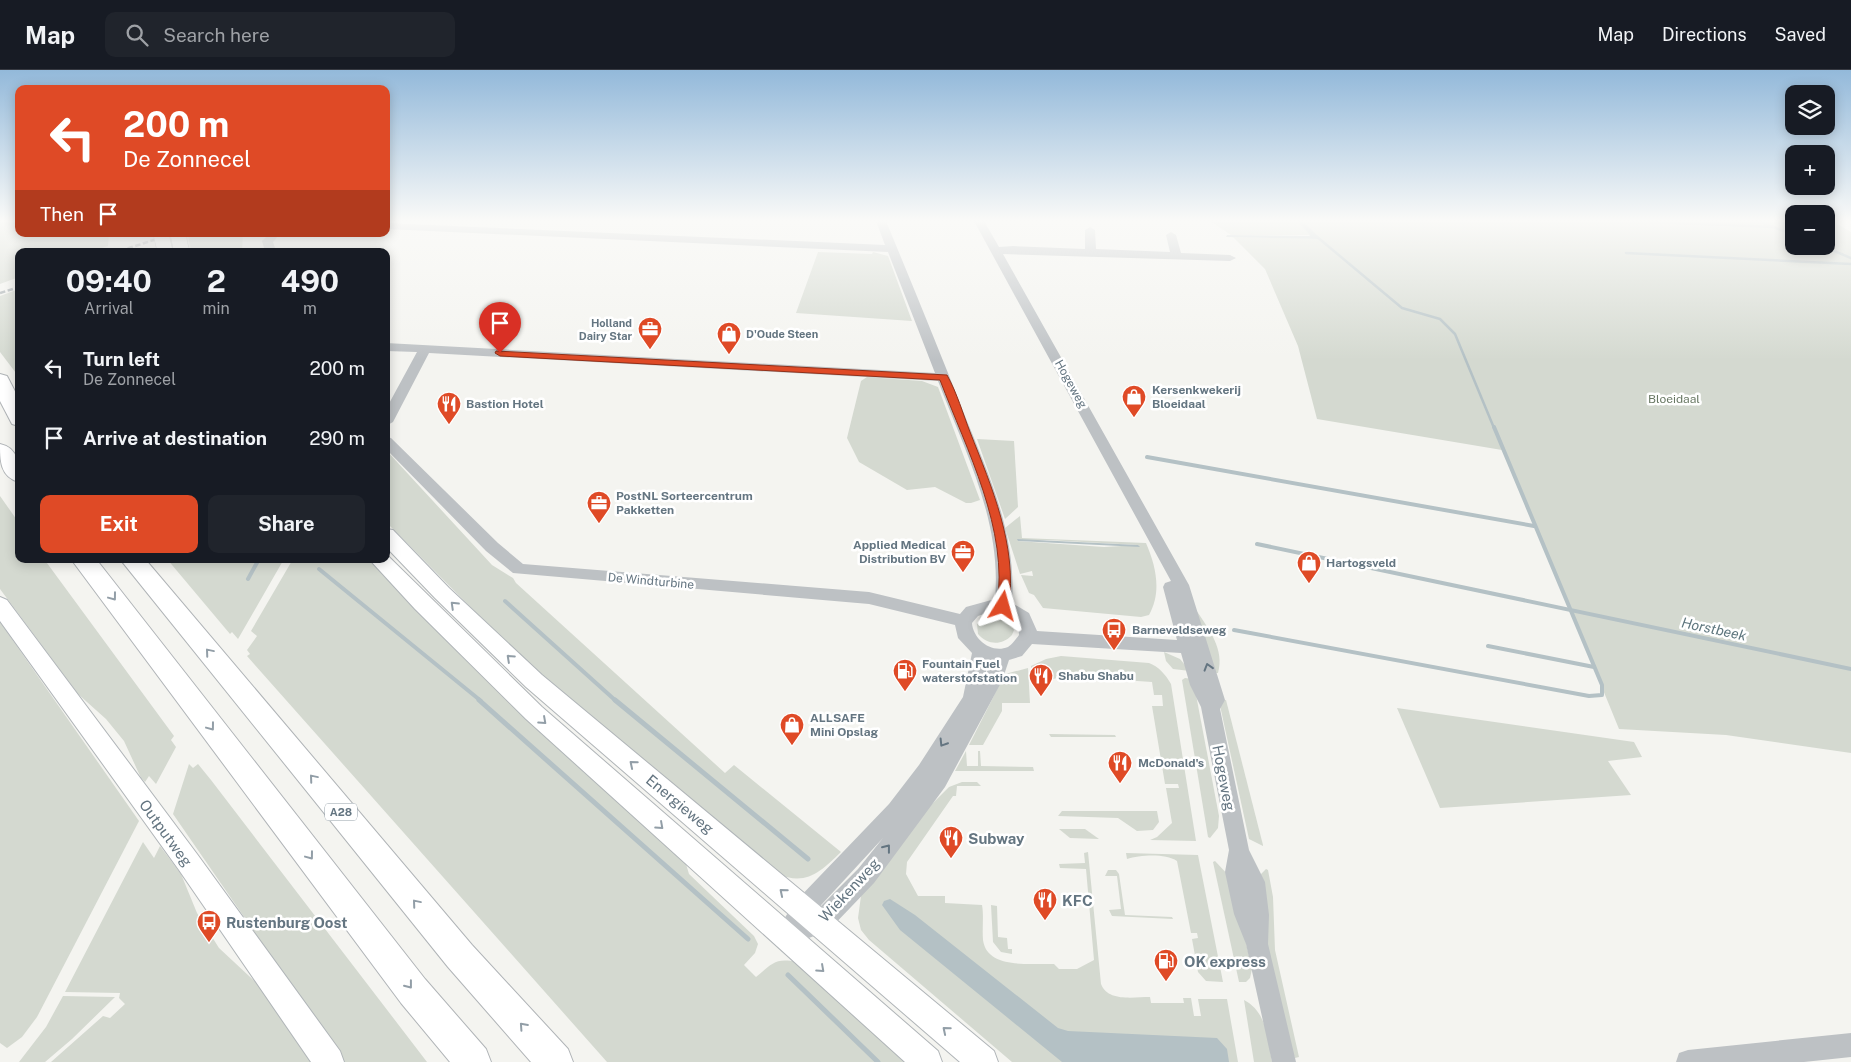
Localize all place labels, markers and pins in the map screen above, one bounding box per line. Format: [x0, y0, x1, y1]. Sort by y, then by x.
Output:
pin [479, 302, 521, 353]
office icon: Holland Dairy Star [637, 316, 663, 350]
place label: Holland Dairy Star [579, 317, 632, 342]
shop icon: D'Oude Steen [716, 321, 742, 355]
place label: D'Oude Steen [746, 328, 818, 340]
place label: Kersenkwekerij Bloeidaal [1152, 383, 1241, 411]
shop icon: Kersenkwekerij Bloeidaal [1121, 384, 1147, 418]
restaurant icon: Bastion Hotel [436, 391, 462, 425]
place label: Bastion Hotel [466, 397, 544, 411]
place label: PostNL Sorteercentrum Pakketten [616, 489, 753, 517]
office icon: PostNL Sorteercentrum Pakketten [586, 490, 612, 524]
place label: Applied Medical Distribution BV [853, 538, 947, 566]
office icon: Applied Medical Distribution BV [950, 539, 976, 573]
shop icon: Hartogsveld [1296, 550, 1322, 584]
place label: Hartogsveld [1326, 556, 1396, 570]
bus stop icon: Barneveldseweg [1101, 617, 1127, 651]
place label: Barneveldseweg [1132, 623, 1227, 637]
place label: Fountain Fuel waterstofstation [922, 657, 1017, 685]
fuel station icon: Fountain Fuel waterstofstation [892, 658, 918, 692]
restaurant icon: Shabu Shabu [1028, 663, 1054, 697]
place label: Shabu Shabu [1058, 669, 1134, 683]
place label: ALLSAFE Mini Opslag [810, 711, 879, 739]
shop icon: ALLSAFE Mini Opslag [779, 712, 805, 746]
restaurant icon: McDonald's [1107, 750, 1133, 784]
place label: McDonald's [1138, 756, 1204, 770]
restaurant icon: Subway [938, 825, 964, 859]
place label: Subway [968, 830, 1025, 847]
restaurant icon: KFC [1032, 887, 1058, 921]
place label: KFC [1062, 892, 1093, 909]
bus stop icon: Rustenburg Oost [196, 909, 222, 943]
place label: Rustenburg Oost [226, 914, 348, 931]
fuel station icon: OK express [1153, 948, 1179, 982]
place label: OK express [1184, 953, 1266, 970]

